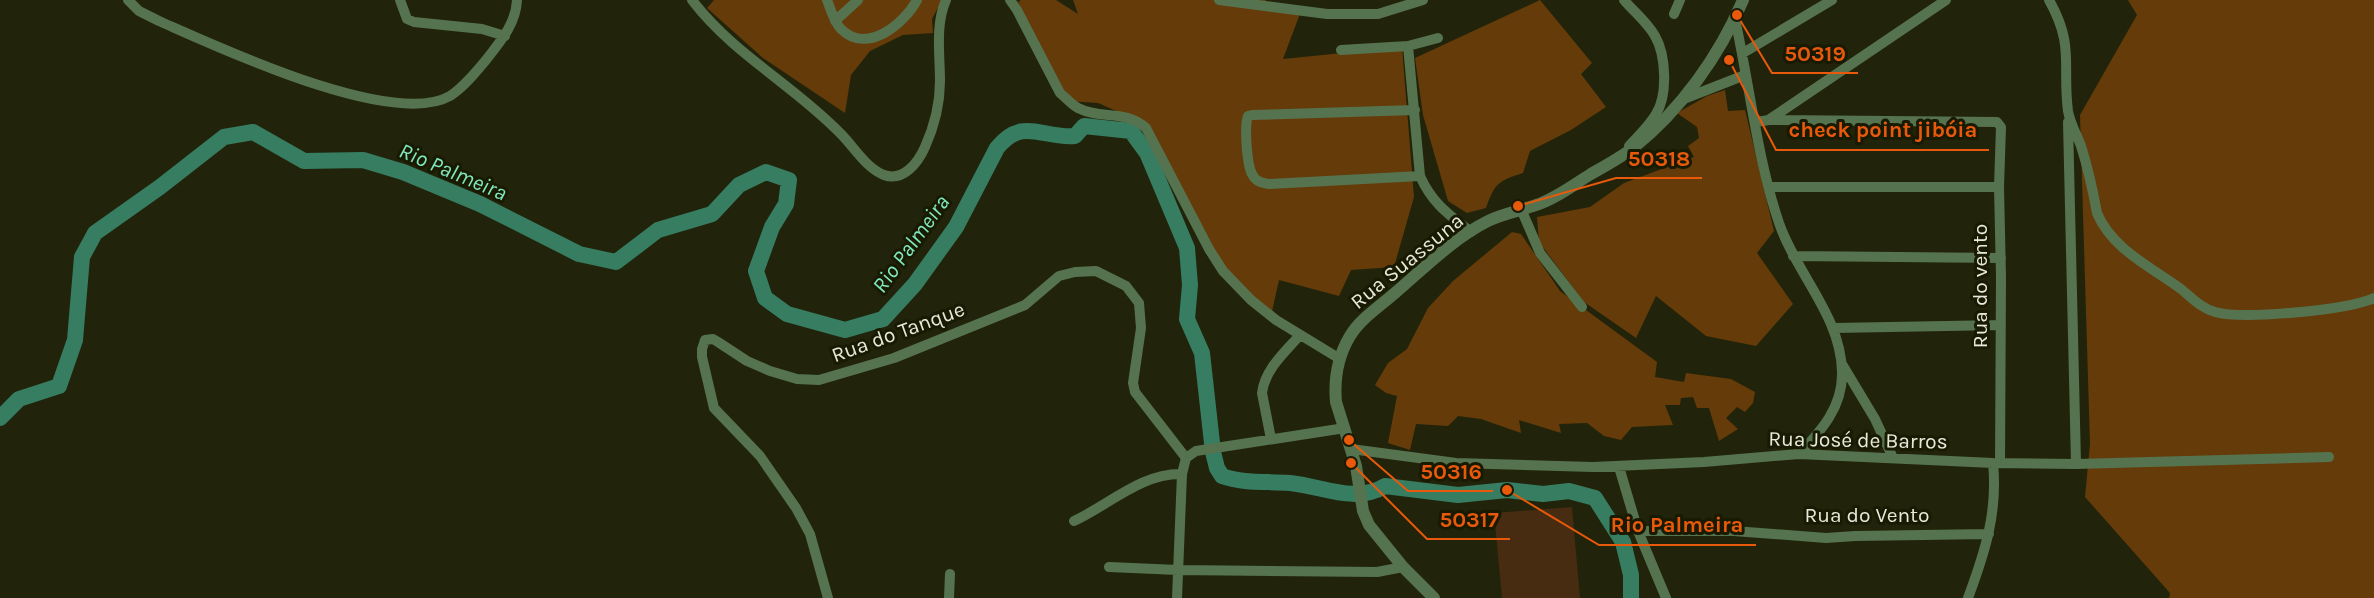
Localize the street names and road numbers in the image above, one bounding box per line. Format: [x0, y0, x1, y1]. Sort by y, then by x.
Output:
street label: Rua Suassuna [1346, 208, 1468, 314]
street label: Rua do vento [1968, 224, 1992, 348]
street label: Rua do Tanque [828, 297, 968, 367]
street label: Rua José de Barros [1768, 426, 1948, 454]
street label: Rua do Vento [1804, 503, 1930, 527]

